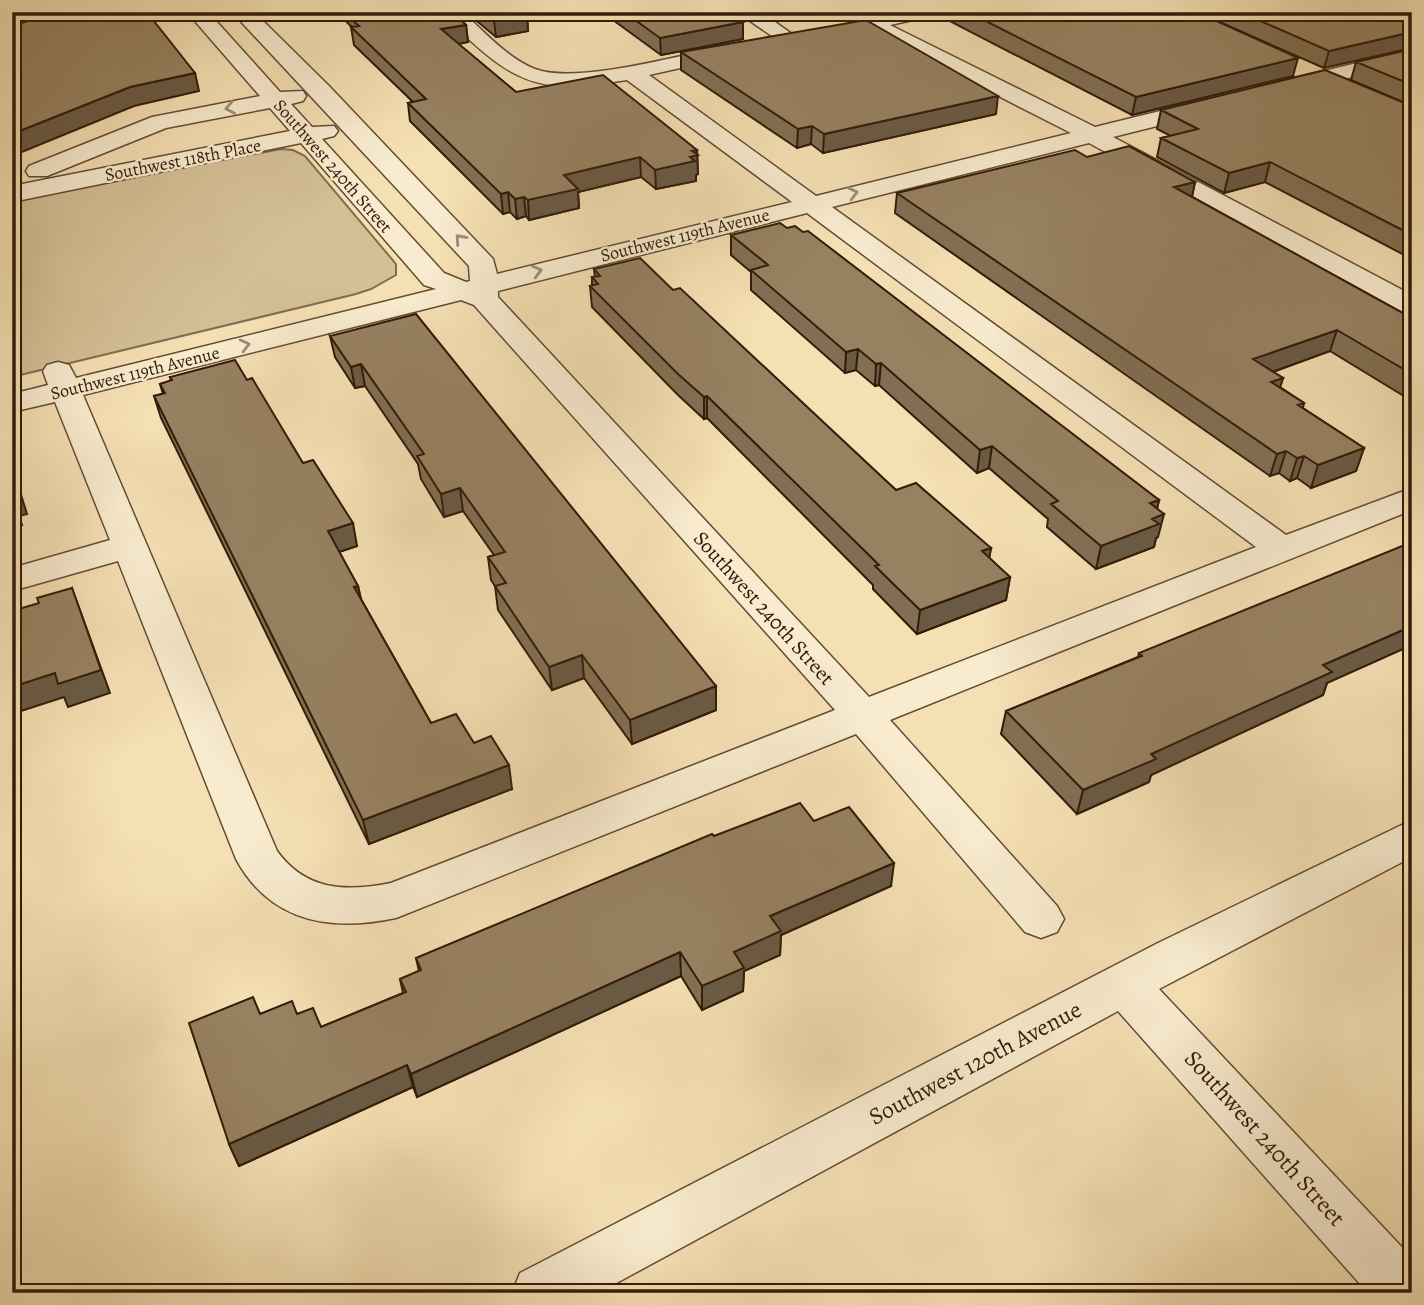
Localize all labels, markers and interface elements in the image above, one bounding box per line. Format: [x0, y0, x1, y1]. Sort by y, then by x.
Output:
street label: Southwest 240th Street [268, 94, 398, 238]
one-way arrow [224, 99, 236, 114]
street label: Southwest 118th Place [103, 133, 263, 187]
one-way arrow [847, 187, 859, 201]
street label: Southwest 119th Avenue [598, 202, 772, 268]
one-way arrow [456, 234, 468, 247]
one-way arrow [531, 265, 543, 279]
one-way arrow [239, 339, 251, 353]
street label: Southwest 119th Avenue [48, 340, 222, 406]
street label: Southwest 240th Street [687, 525, 841, 691]
street label: Southwest 120th Avenue [863, 993, 1087, 1133]
street label: Southwest 240th Street [1177, 1043, 1353, 1233]

